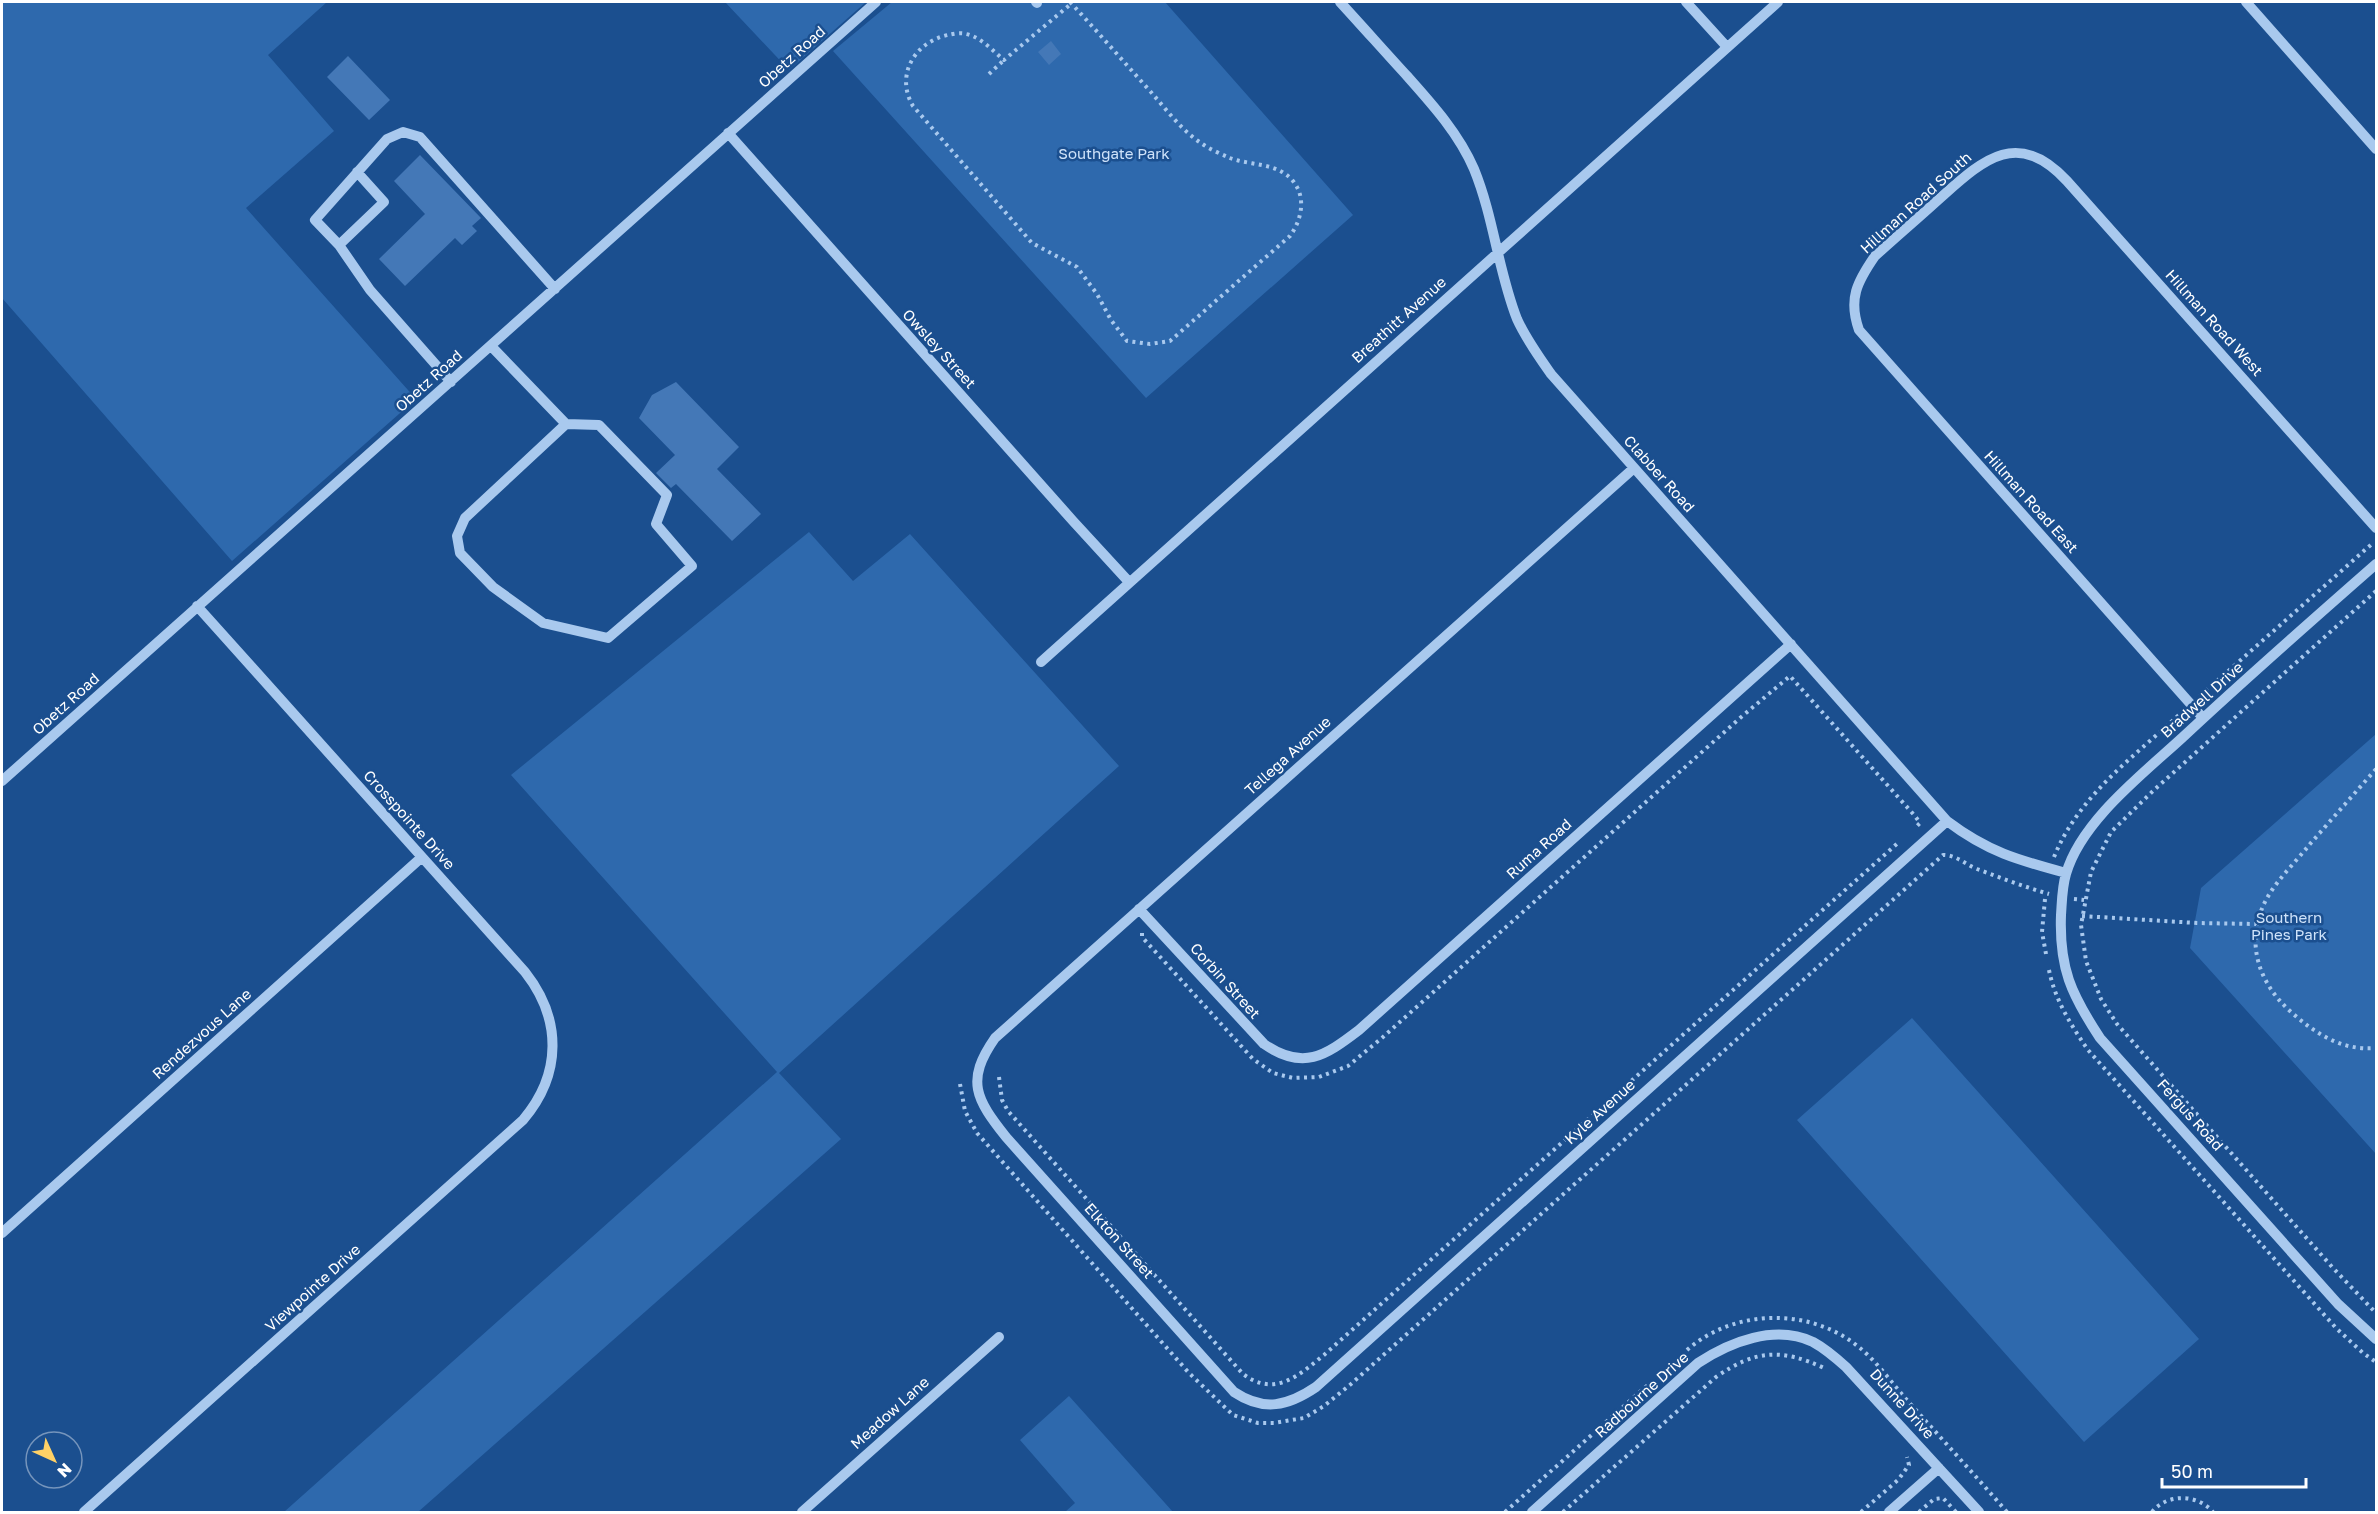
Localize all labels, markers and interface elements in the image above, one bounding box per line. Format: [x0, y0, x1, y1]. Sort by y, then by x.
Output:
street label: Obetz Road [754, 22, 828, 91]
park label: Southgate Park [1058, 144, 1170, 162]
street label: Hillman Road South [1856, 148, 1975, 257]
street label: Hillman Road West [2162, 266, 2267, 379]
street label: Breathitt Avenue [1348, 272, 1449, 366]
street label: Owsley Street [899, 305, 980, 392]
street label: Obetz Road [391, 346, 465, 415]
street label: Clabber Road [1621, 431, 1699, 515]
street label: Hillman Road East [1981, 446, 2082, 556]
street label: Bradwell Drive [2156, 657, 2246, 741]
street label: Obetz Road [28, 669, 102, 738]
street label: Tellega Avenue [1241, 712, 1334, 798]
street label: Crosspointe Drive [360, 766, 459, 873]
street label: Ruma Road [1502, 814, 1575, 882]
park label: Southern Pines Park [2251, 908, 2327, 943]
street label: Corbin Street [1187, 939, 1264, 1022]
street label: Rendezvous Lane [148, 984, 255, 1082]
street label: Kyle Avenue [1561, 1075, 1638, 1147]
street label: Fergus Road [2154, 1075, 2228, 1154]
street label: Elkton Street [1081, 1199, 1158, 1282]
street label: Viewpointe Drive [261, 1240, 364, 1335]
street label: Radbourne Drive [1591, 1347, 1692, 1441]
street label: Dunne Drive [1867, 1365, 1939, 1442]
street label: Meadow Lane [846, 1372, 932, 1452]
north arrow [24, 1430, 84, 1490]
scale bar [2162, 1451, 2306, 1489]
text: N [53, 1459, 76, 1482]
text: 50 m [2171, 1460, 2213, 1482]

